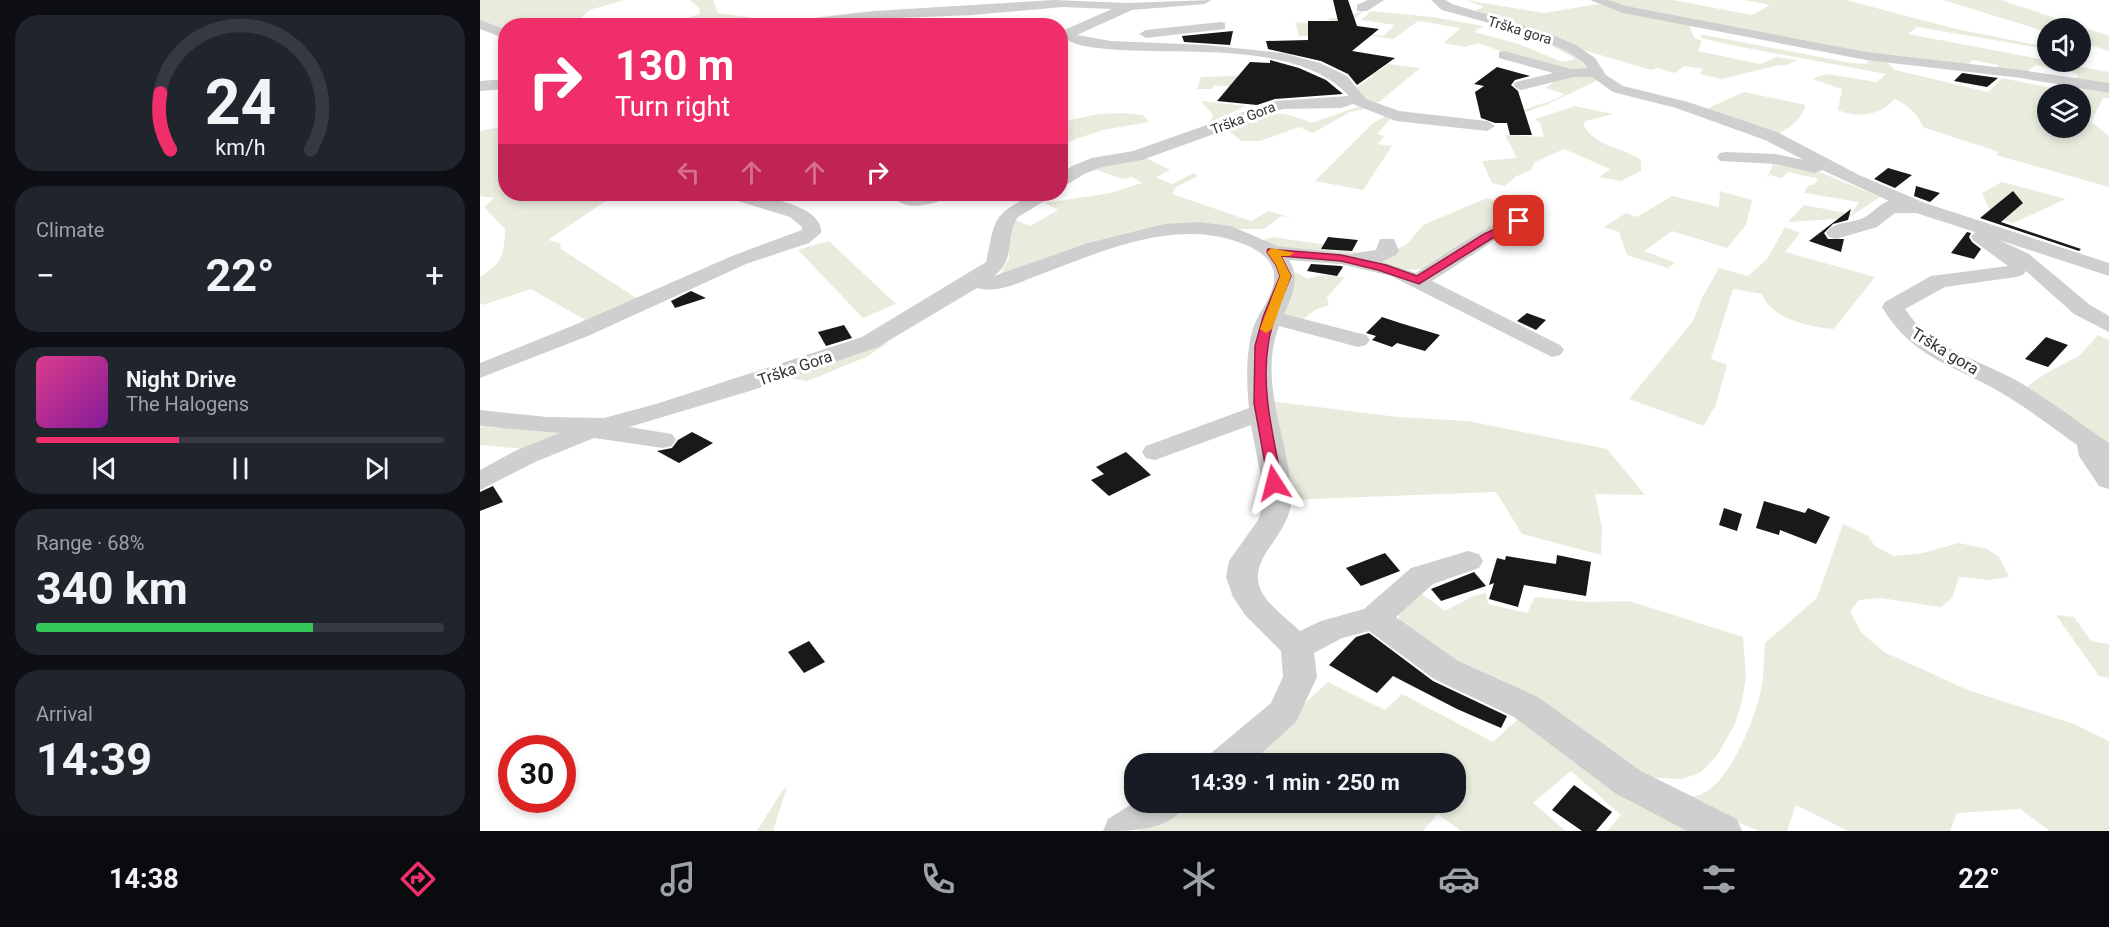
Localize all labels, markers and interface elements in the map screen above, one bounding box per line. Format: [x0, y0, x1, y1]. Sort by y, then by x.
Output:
street label: Trška gora [1486, 13, 1554, 47]
map controls [2037, 18, 2091, 138]
button: sound [2037, 18, 2091, 72]
text: 130 m [615, 41, 734, 90]
icon: right [516, 42, 594, 120]
text: 24 [204, 66, 276, 139]
button: layers [2037, 84, 2091, 138]
text: Turn right [615, 91, 730, 123]
street label: Trška Gora [1209, 98, 1277, 138]
text: km/h [215, 135, 265, 160]
icon: left [672, 156, 705, 189]
icon: ahead [735, 156, 768, 189]
icon: ahead [798, 156, 831, 189]
icon: right [861, 156, 894, 189]
pin [1493, 195, 1544, 246]
icon: arrive [1502, 204, 1535, 237]
text: Climate [36, 218, 104, 242]
text: 22° [205, 249, 275, 302]
text: − [36, 256, 55, 295]
text: + [425, 256, 444, 295]
street label: Trška gora [1908, 323, 1982, 379]
street label: Trška Gora [755, 346, 835, 390]
text: Night Drive [126, 367, 236, 392]
text: The Halogens [126, 392, 249, 416]
position arrow [1242, 451, 1306, 515]
icon: previous [88, 452, 121, 485]
icon: pause [224, 452, 257, 485]
icon: next [360, 452, 393, 485]
text: Range · 68% [36, 531, 144, 555]
text: 340 km [36, 562, 188, 615]
text: Arrival [36, 702, 93, 726]
text: 14:39 [36, 733, 152, 786]
speed limit sign: 30 [498, 735, 576, 813]
text: 14:39 · 1 min · 250 m [1190, 770, 1400, 795]
icon: directions [397, 858, 439, 900]
icon: music [657, 858, 699, 900]
icon: phone [917, 858, 959, 900]
icon: climate [1178, 858, 1220, 900]
icon: car [1438, 858, 1480, 900]
icon: filters [1698, 858, 1740, 900]
text: 14:38 [109, 863, 179, 895]
text: 22° [1958, 863, 2000, 895]

